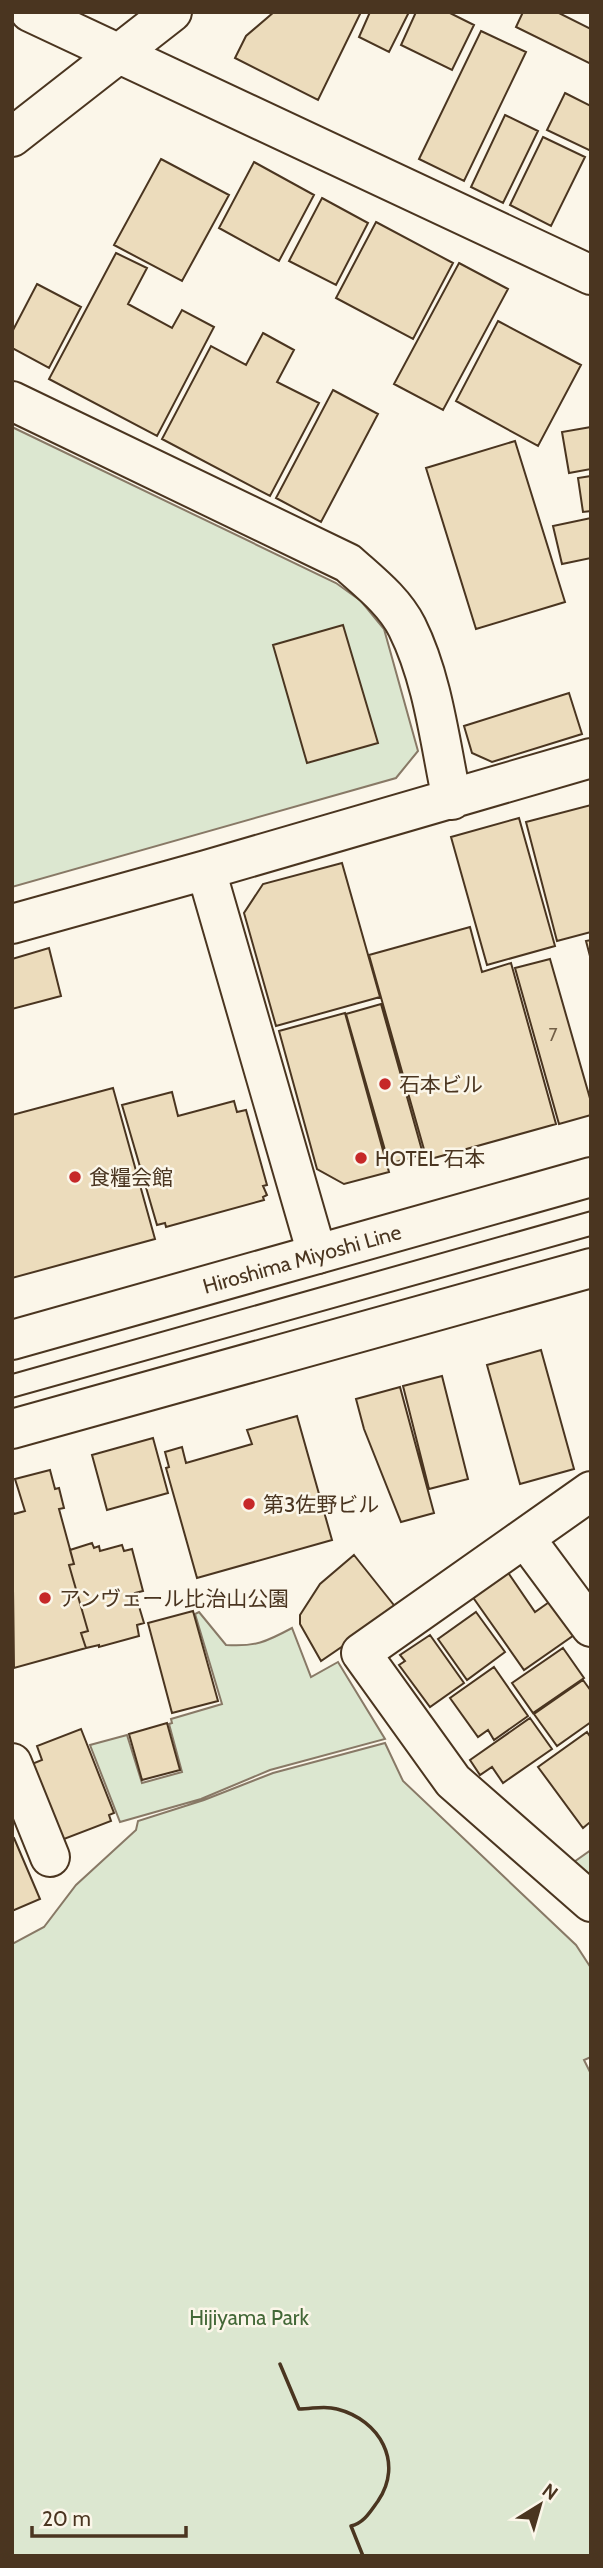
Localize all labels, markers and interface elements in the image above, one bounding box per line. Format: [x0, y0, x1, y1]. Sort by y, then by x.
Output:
house number: 7 [548, 1024, 558, 1046]
place label: 石本ビル [399, 1072, 483, 1097]
marker: 石本ビル [377, 1076, 393, 1092]
place label: HOTEL 石本 [375, 1146, 486, 1171]
marker: HOTEL 石本 [353, 1150, 369, 1166]
place label: 食糧会館 [89, 1165, 173, 1190]
marker: 食糧会館 [67, 1169, 83, 1185]
street label: Hiroshima Miyoshi Line [200, 1219, 404, 1298]
place label: 第3佐野ビル [263, 1492, 379, 1517]
marker: 第3佐野ビル [241, 1496, 257, 1512]
place label: アンヴェール比治山公園 [59, 1586, 289, 1611]
marker: アンヴェール比治山公園 [37, 1590, 53, 1606]
park label: Hijiyama Park [189, 2305, 309, 2331]
north arrow [505, 2470, 575, 2540]
text: N [538, 2479, 562, 2505]
scale bar [32, 2494, 186, 2538]
text: 20 m [42, 2506, 91, 2531]

